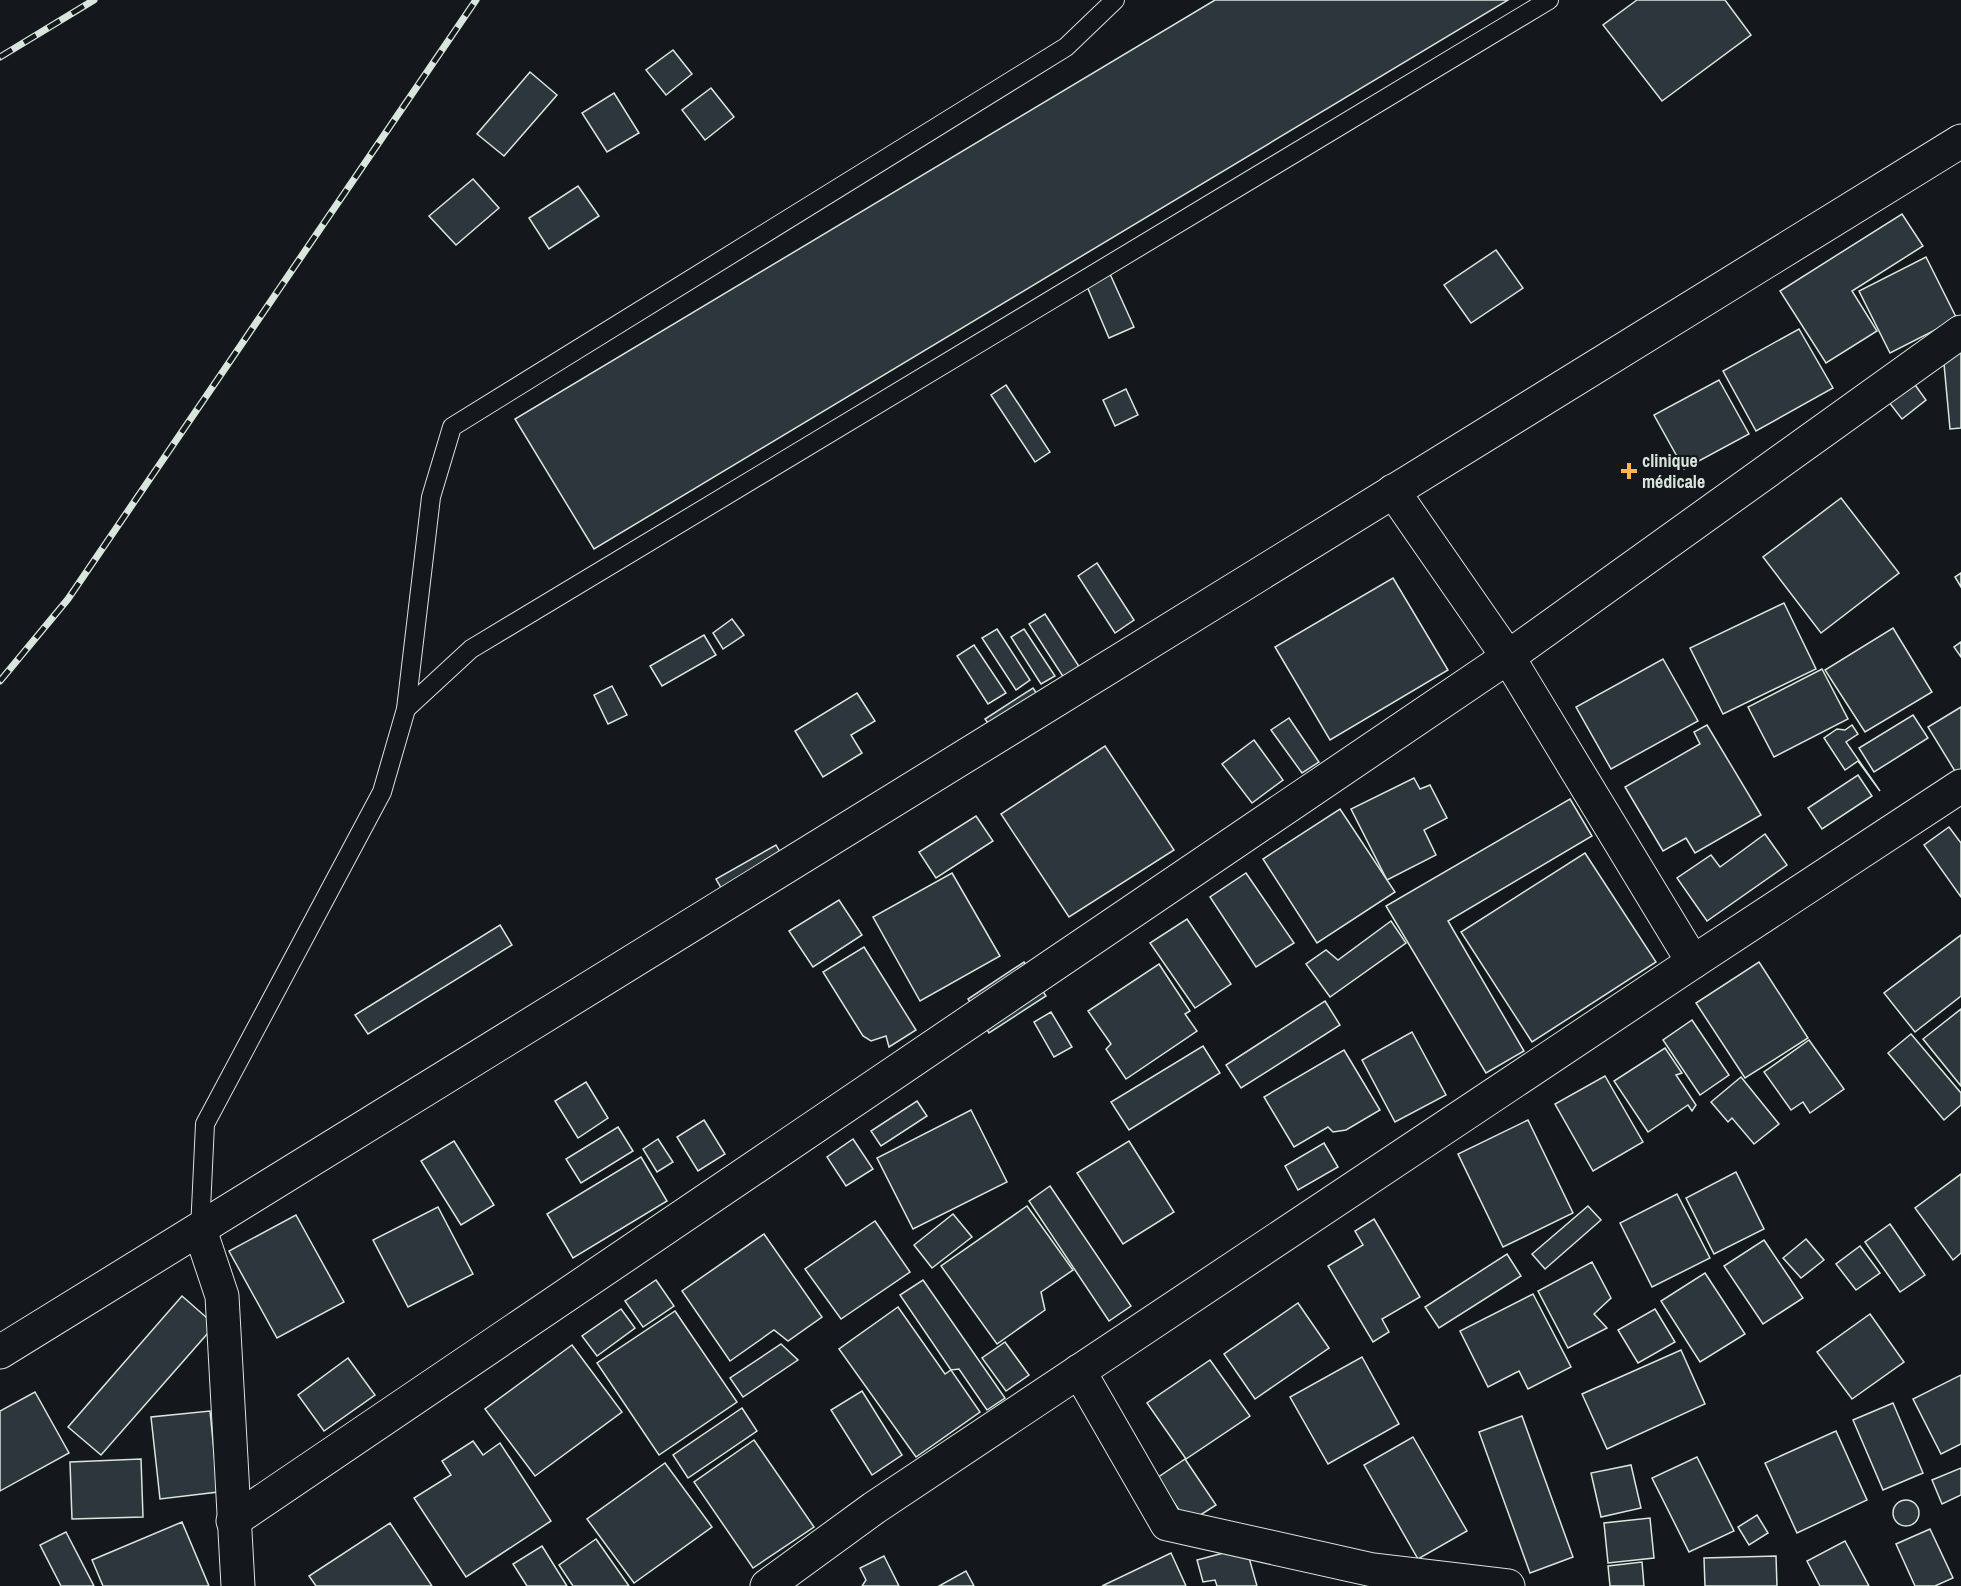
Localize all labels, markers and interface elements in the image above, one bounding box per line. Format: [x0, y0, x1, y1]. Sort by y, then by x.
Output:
place label: clinique médicale [1642, 448, 1705, 494]
marker: clinique médicale [1620, 462, 1638, 480]

